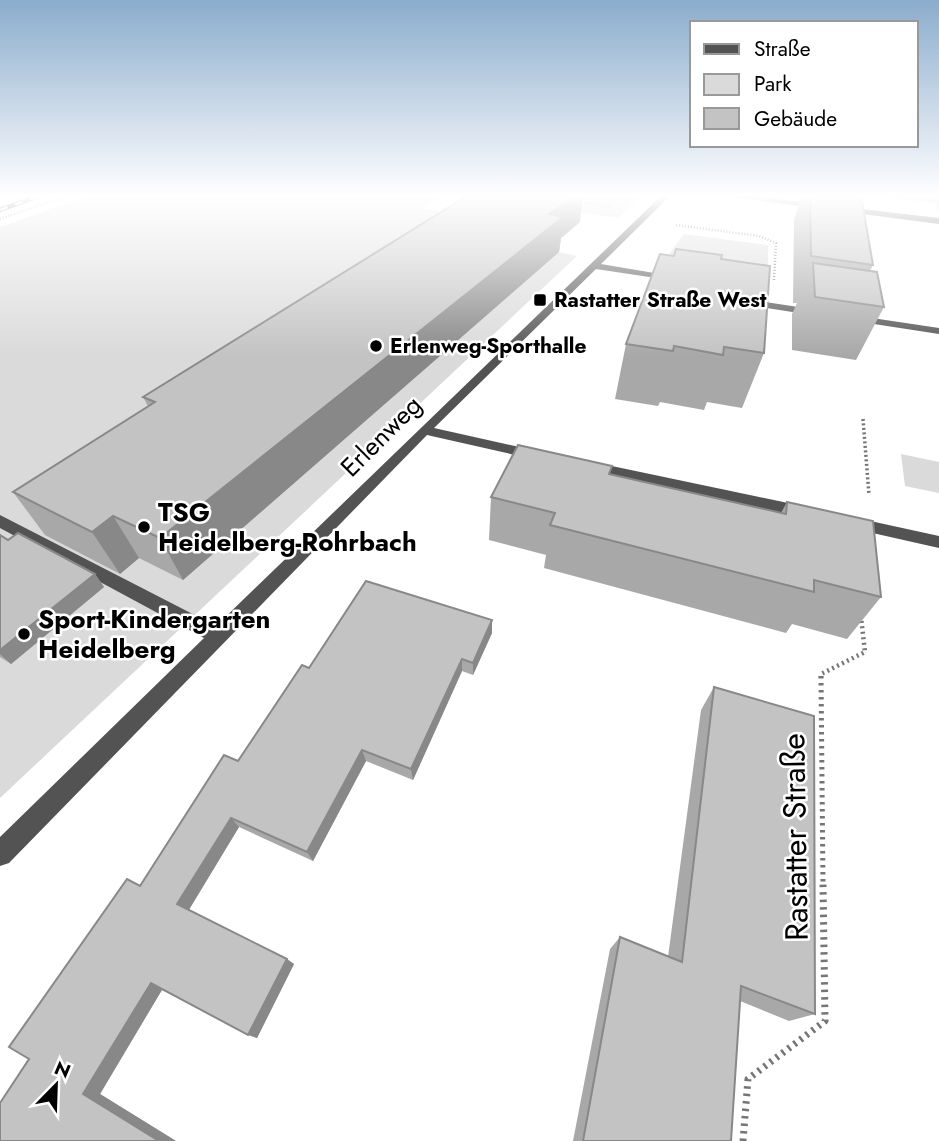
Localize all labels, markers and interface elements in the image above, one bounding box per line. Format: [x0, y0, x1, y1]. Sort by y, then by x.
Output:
legend [690, 21, 918, 147]
text: Straße [754, 34, 811, 64]
text: Park [754, 69, 792, 99]
text: Gebäude [754, 104, 837, 134]
place label: Rastatter Straße West [554, 285, 767, 315]
marker: Rastatter Straße West [532, 292, 548, 308]
place label: Erlenweg-Sporthalle [390, 331, 587, 361]
marker: Erlenweg-Sporthalle [368, 338, 384, 354]
street label: Erlenweg [332, 387, 430, 485]
place label: TSG Heidelberg-Rohrbach [158, 493, 417, 561]
marker: TSG Heidelberg-Rohrbach [136, 519, 152, 535]
place label: Sport-Kindergarten Heidelberg [38, 600, 271, 668]
marker: Sport-Kindergarten Heidelberg [16, 626, 32, 642]
street label: Rastatter Straße [770, 733, 820, 941]
north arrow [21, 1050, 91, 1120]
text: N [50, 1054, 75, 1085]

